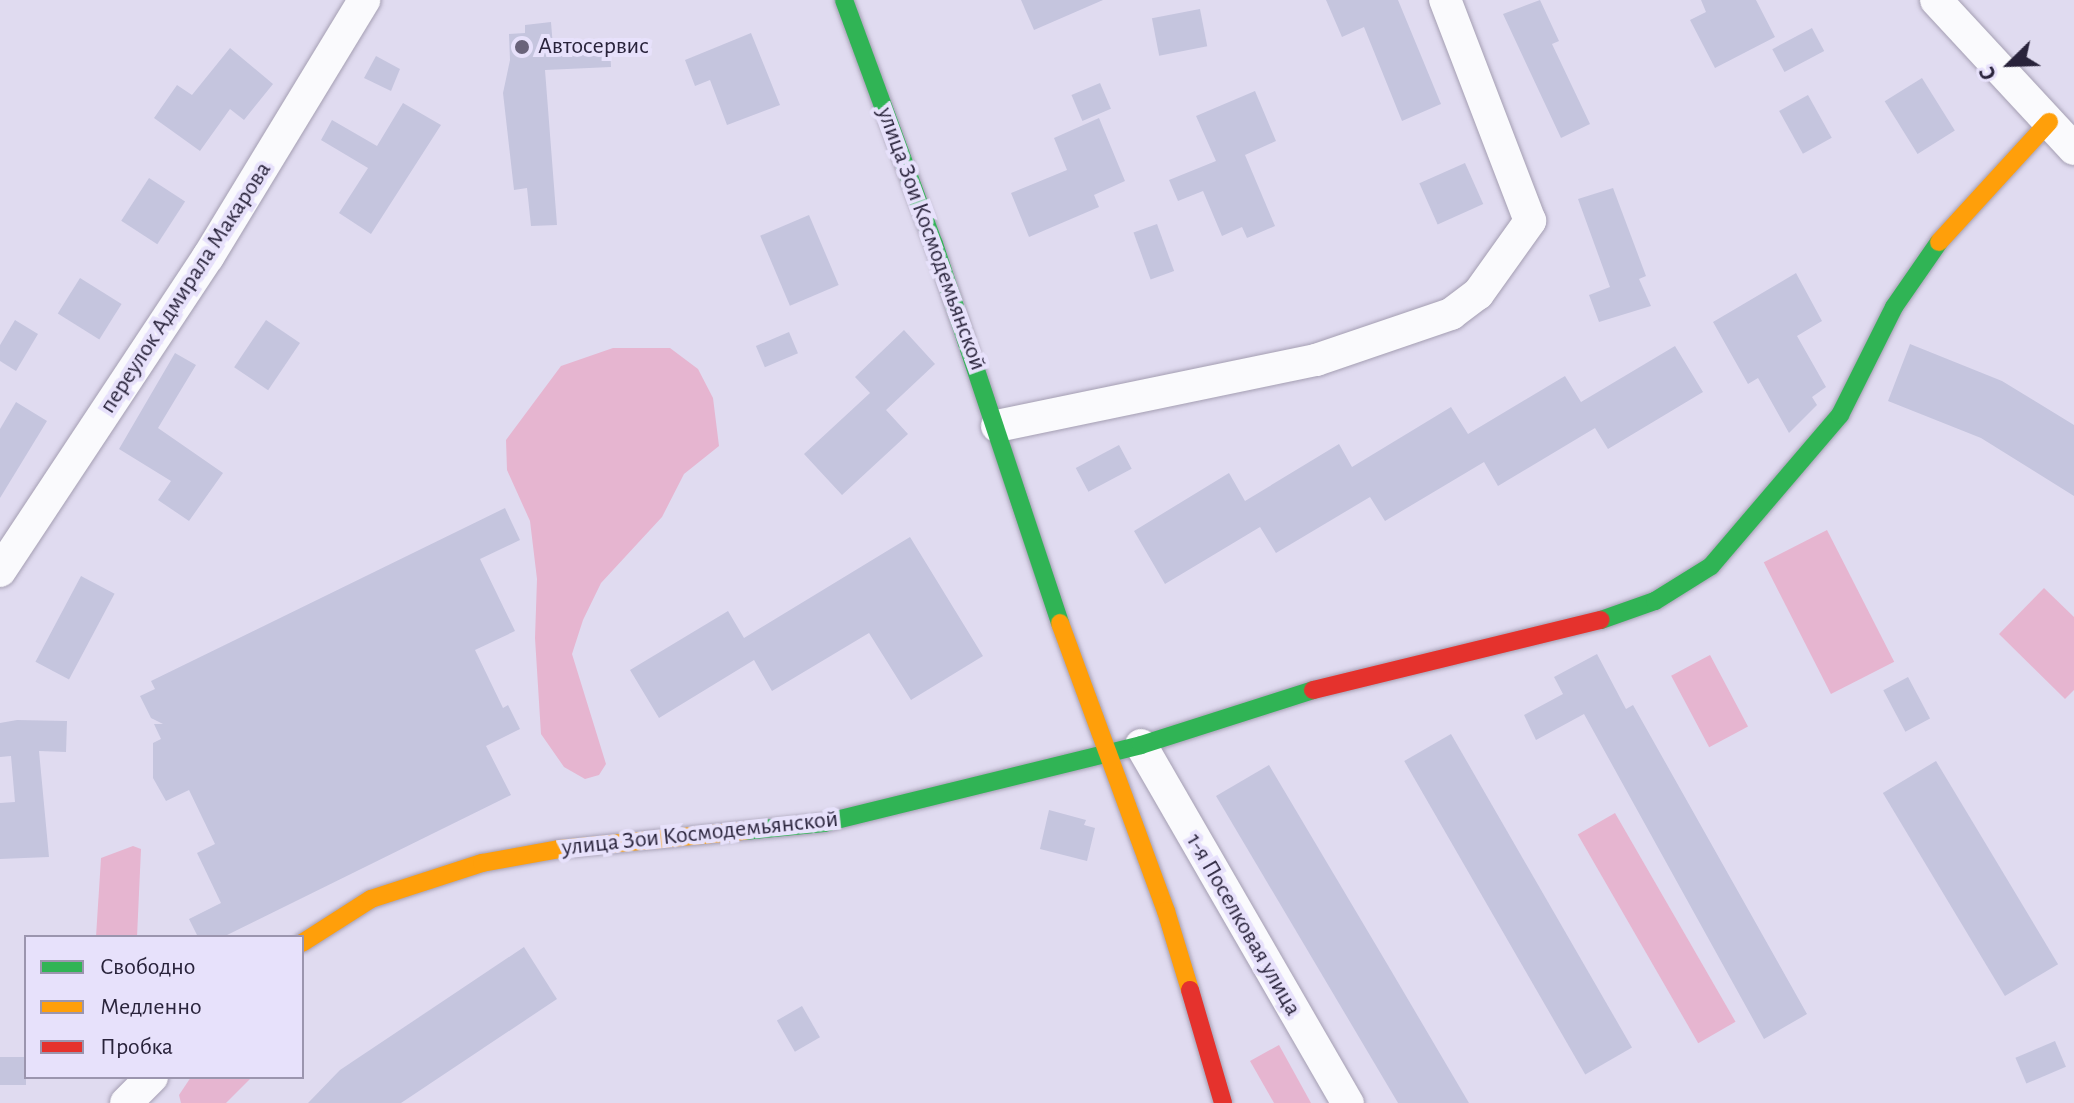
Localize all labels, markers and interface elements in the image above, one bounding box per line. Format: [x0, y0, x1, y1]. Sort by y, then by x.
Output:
north arrow [1970, 24, 2050, 104]
place label: Автосервис [538, 33, 649, 61]
marker: Автосервис [513, 38, 531, 56]
text: С [1975, 63, 2000, 83]
street label: улица Зои Космодемьянской [870, 104, 992, 374]
street label: переулок Адмирала Макарова [94, 157, 278, 419]
street label: улица Зои Космодемьянской [560, 805, 840, 863]
street label: 1-я Поселковая улица [1179, 829, 1307, 1021]
legend [24, 935, 304, 1079]
text: Свободно [100, 955, 195, 979]
text: Медленно [100, 995, 202, 1019]
text: Пробка [100, 1035, 173, 1059]

